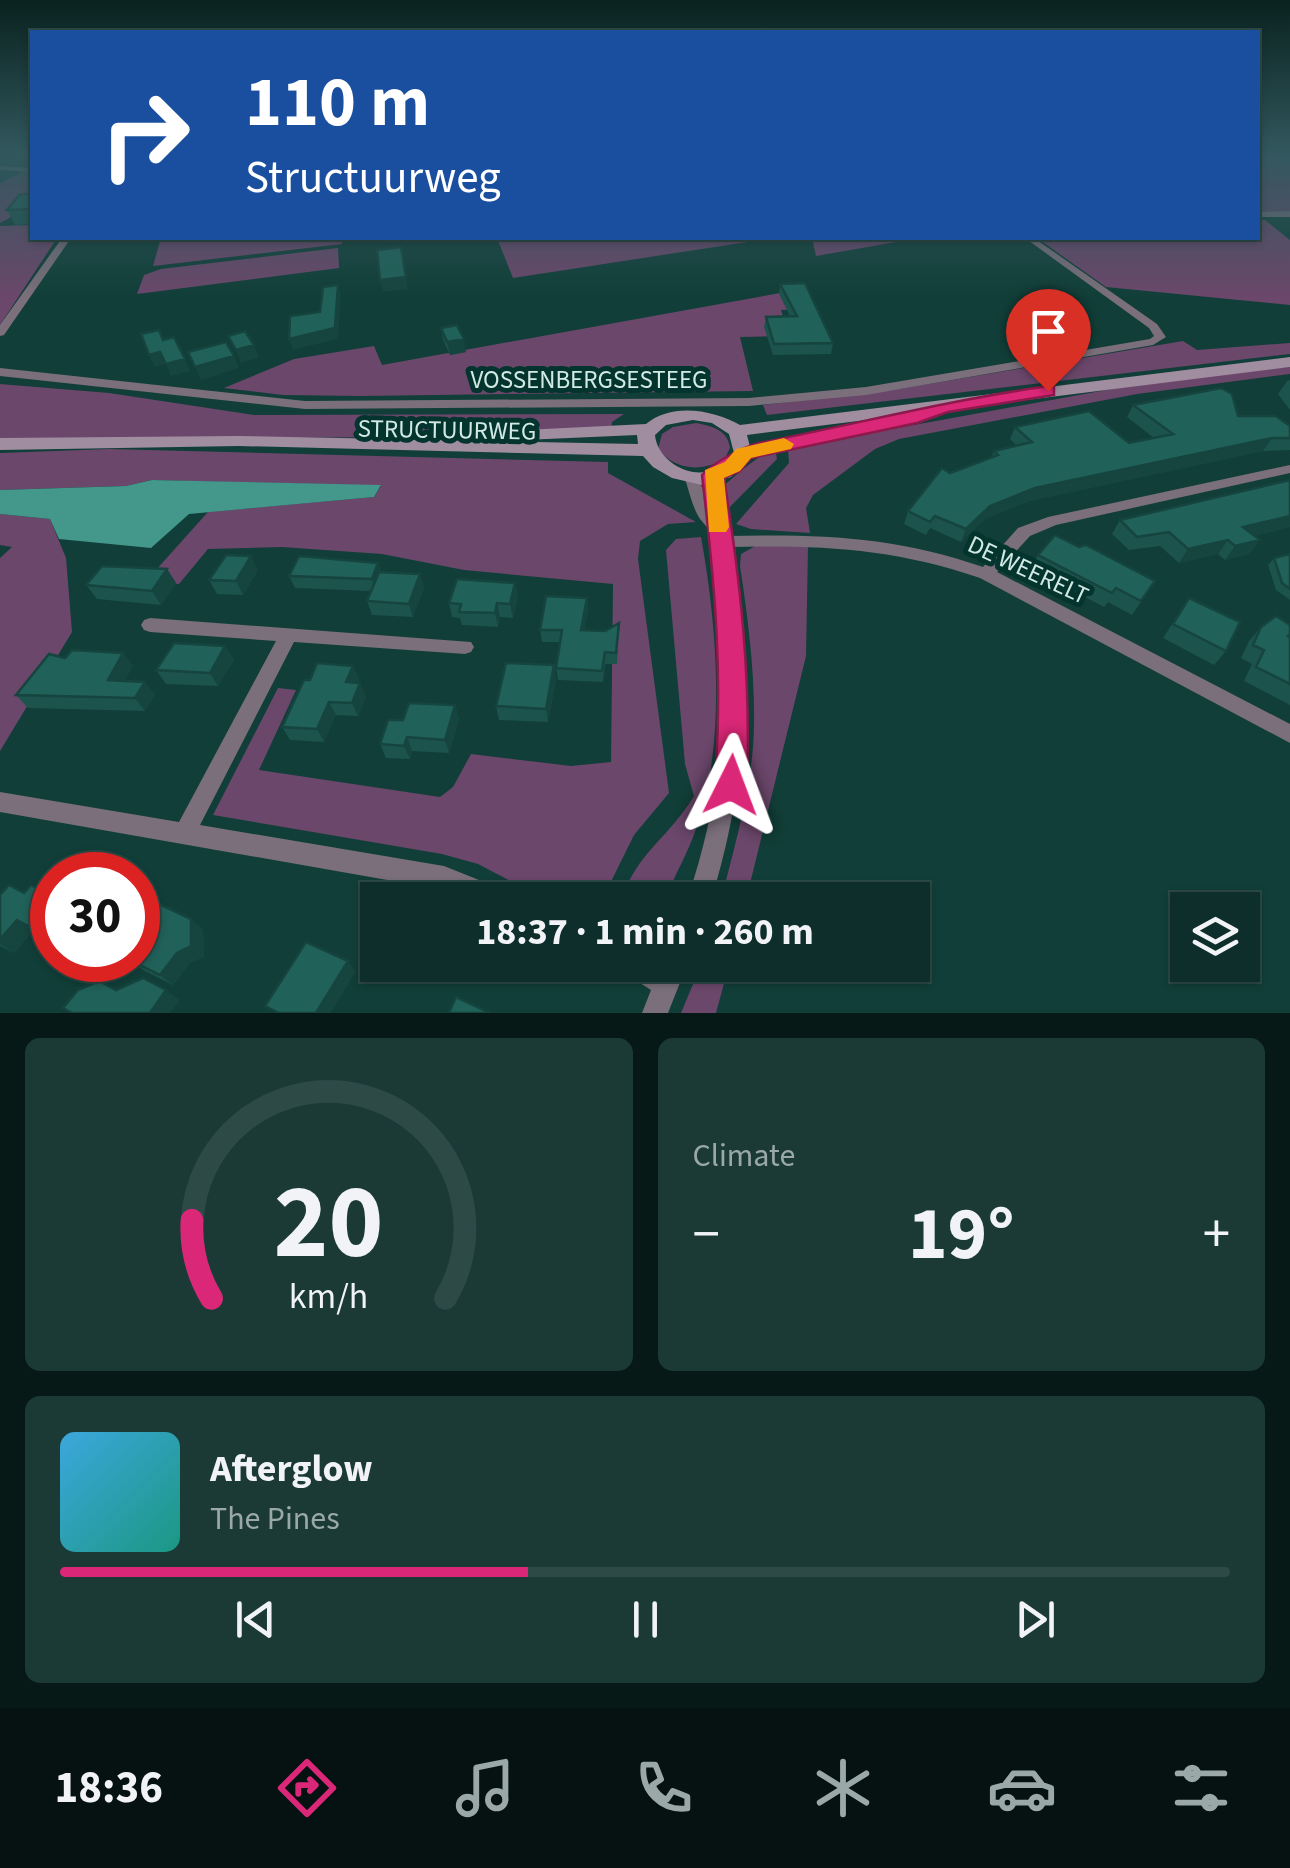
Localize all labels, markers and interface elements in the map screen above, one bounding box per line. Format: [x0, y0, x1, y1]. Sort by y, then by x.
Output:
text: 110 m [245, 53, 430, 153]
icon: right [80, 70, 210, 200]
text: Structuurweg [245, 146, 501, 210]
pin [1006, 289, 1091, 392]
icon: arrive [1021, 304, 1076, 359]
street label: VOSSENBERGSESTEEG [470, 362, 708, 398]
street label: STRUCTUURWEG [357, 410, 537, 450]
street label: DE WEERELT [962, 526, 1094, 614]
position arrow [679, 733, 783, 837]
speed limit sign: 30 [30, 852, 160, 982]
map controls [1170, 892, 1260, 982]
button: layers [1170, 892, 1260, 982]
text: 18:37 · 1 min · 260 m [476, 905, 814, 959]
text: Climate [693, 1133, 795, 1179]
text: 20 [274, 1150, 384, 1298]
text: 19° [908, 1181, 1015, 1288]
text: − [693, 1196, 720, 1274]
text: + [1203, 1196, 1230, 1274]
text: km/h [289, 1271, 368, 1322]
text: Afterglow [210, 1442, 373, 1496]
text: The Pines [210, 1496, 340, 1542]
icon: previous [228, 1592, 283, 1647]
icon: pause [618, 1592, 673, 1647]
icon: next [1008, 1592, 1063, 1647]
icon: directions [272, 1753, 342, 1823]
icon: music [450, 1753, 520, 1823]
icon: phone [629, 1753, 699, 1823]
icon: climate [808, 1753, 878, 1823]
icon: car [987, 1753, 1057, 1823]
icon: filters [1166, 1753, 1236, 1823]
text: 18:36 [54, 1756, 163, 1820]

